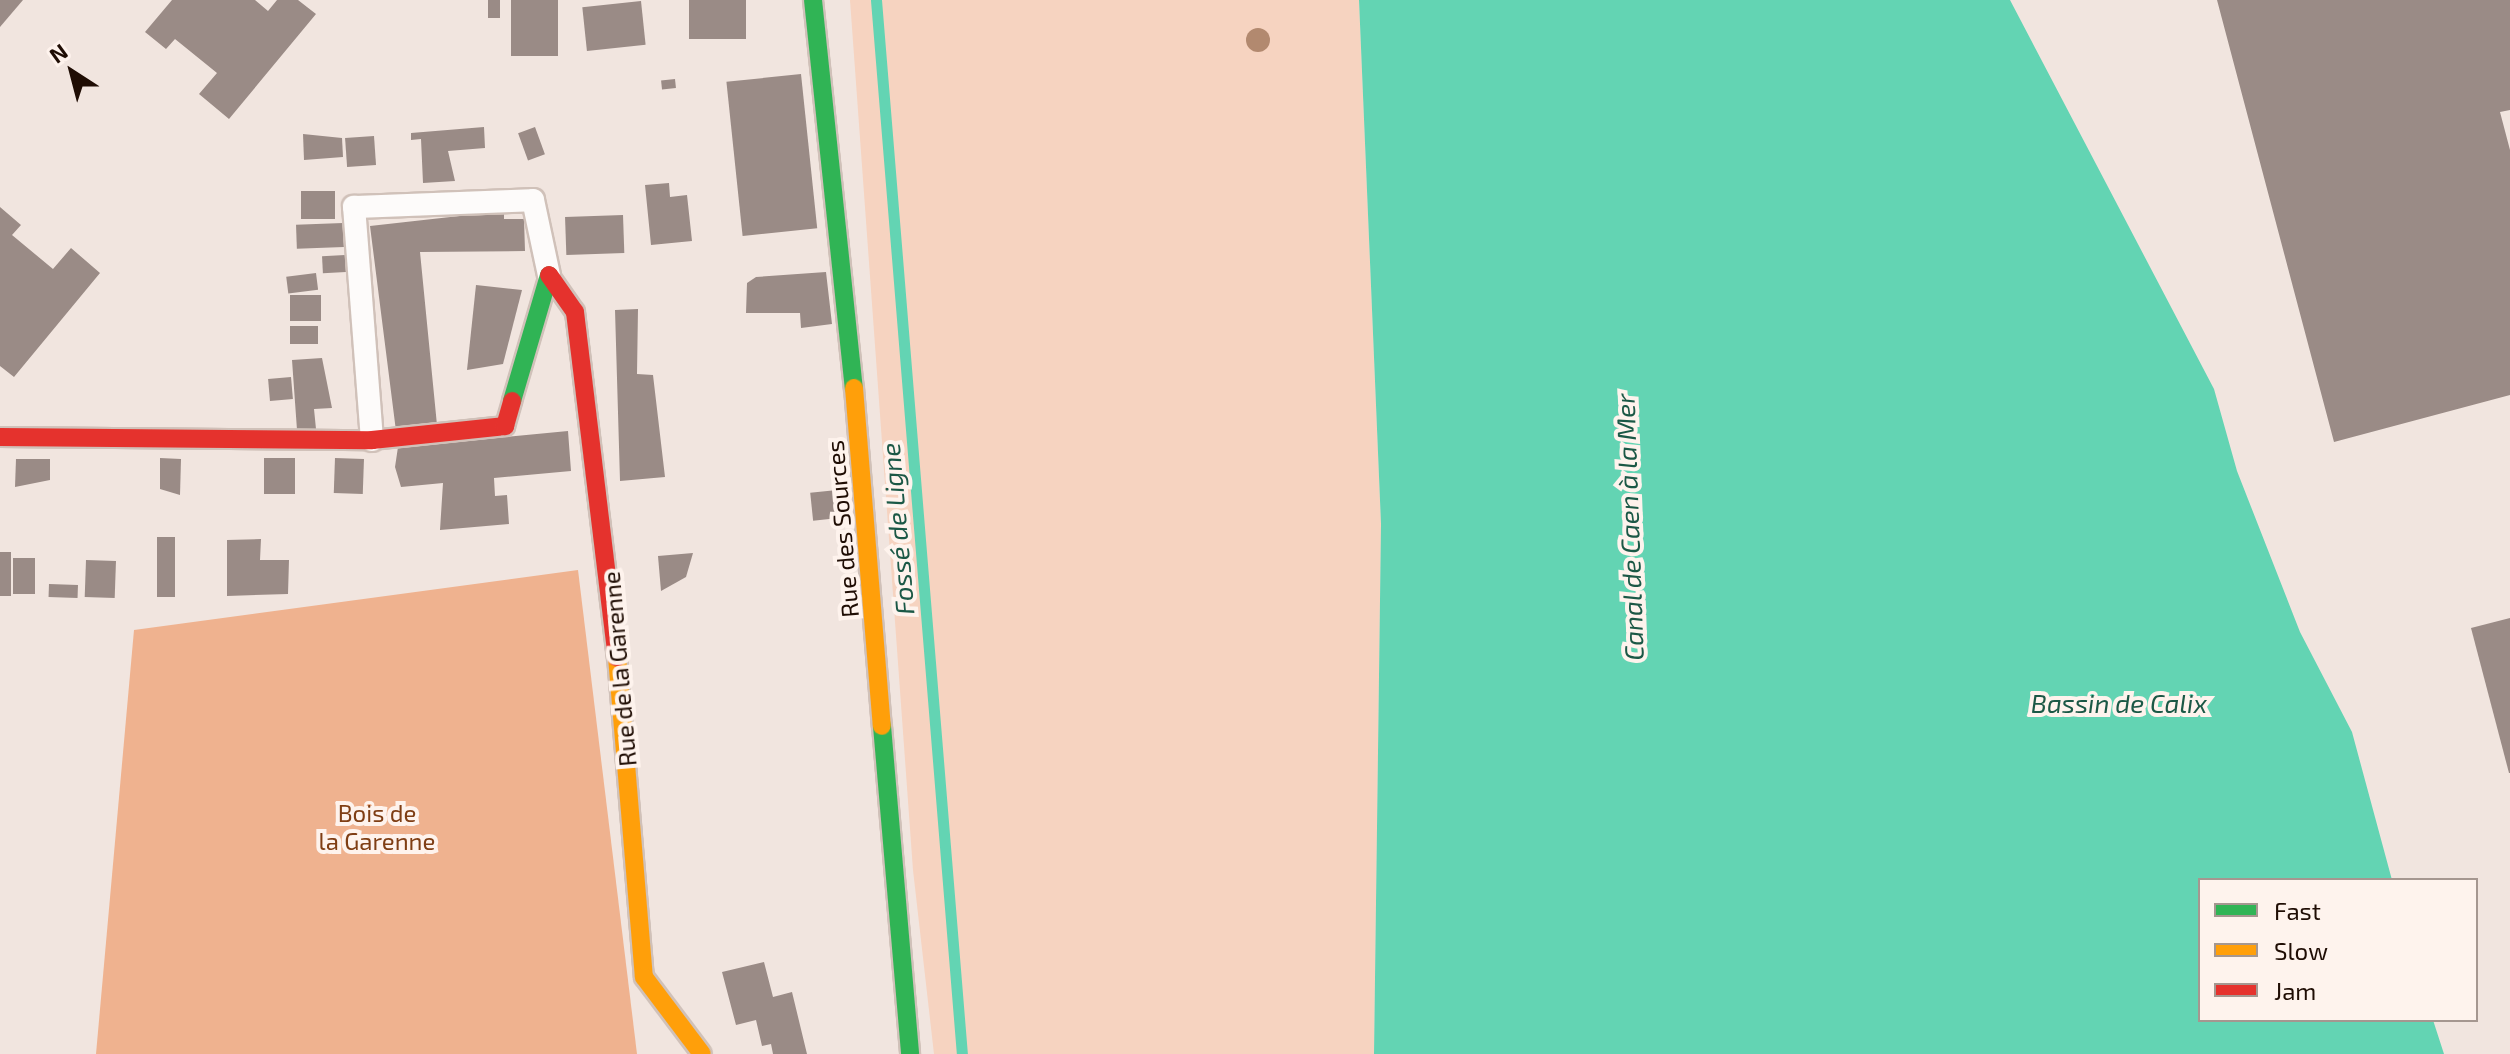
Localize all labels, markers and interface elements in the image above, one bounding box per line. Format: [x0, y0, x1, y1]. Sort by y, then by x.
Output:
north arrow [32, 32, 112, 112]
text: N [44, 37, 72, 68]
water label: Canal de Caen à la Mer [1609, 393, 1649, 661]
street label: Rue des Sources [820, 439, 864, 619]
water label: Fossé de Ligne [874, 442, 920, 616]
street label: Rue de la Garenne [596, 570, 642, 768]
water label: Bassin de Calix [2031, 687, 2207, 719]
park label: Bois de la Garenne [319, 799, 435, 855]
legend [2198, 878, 2478, 1022]
text: Fast [2274, 896, 2321, 925]
text: Slow [2274, 936, 2328, 965]
text: Jam [2274, 976, 2316, 1005]

